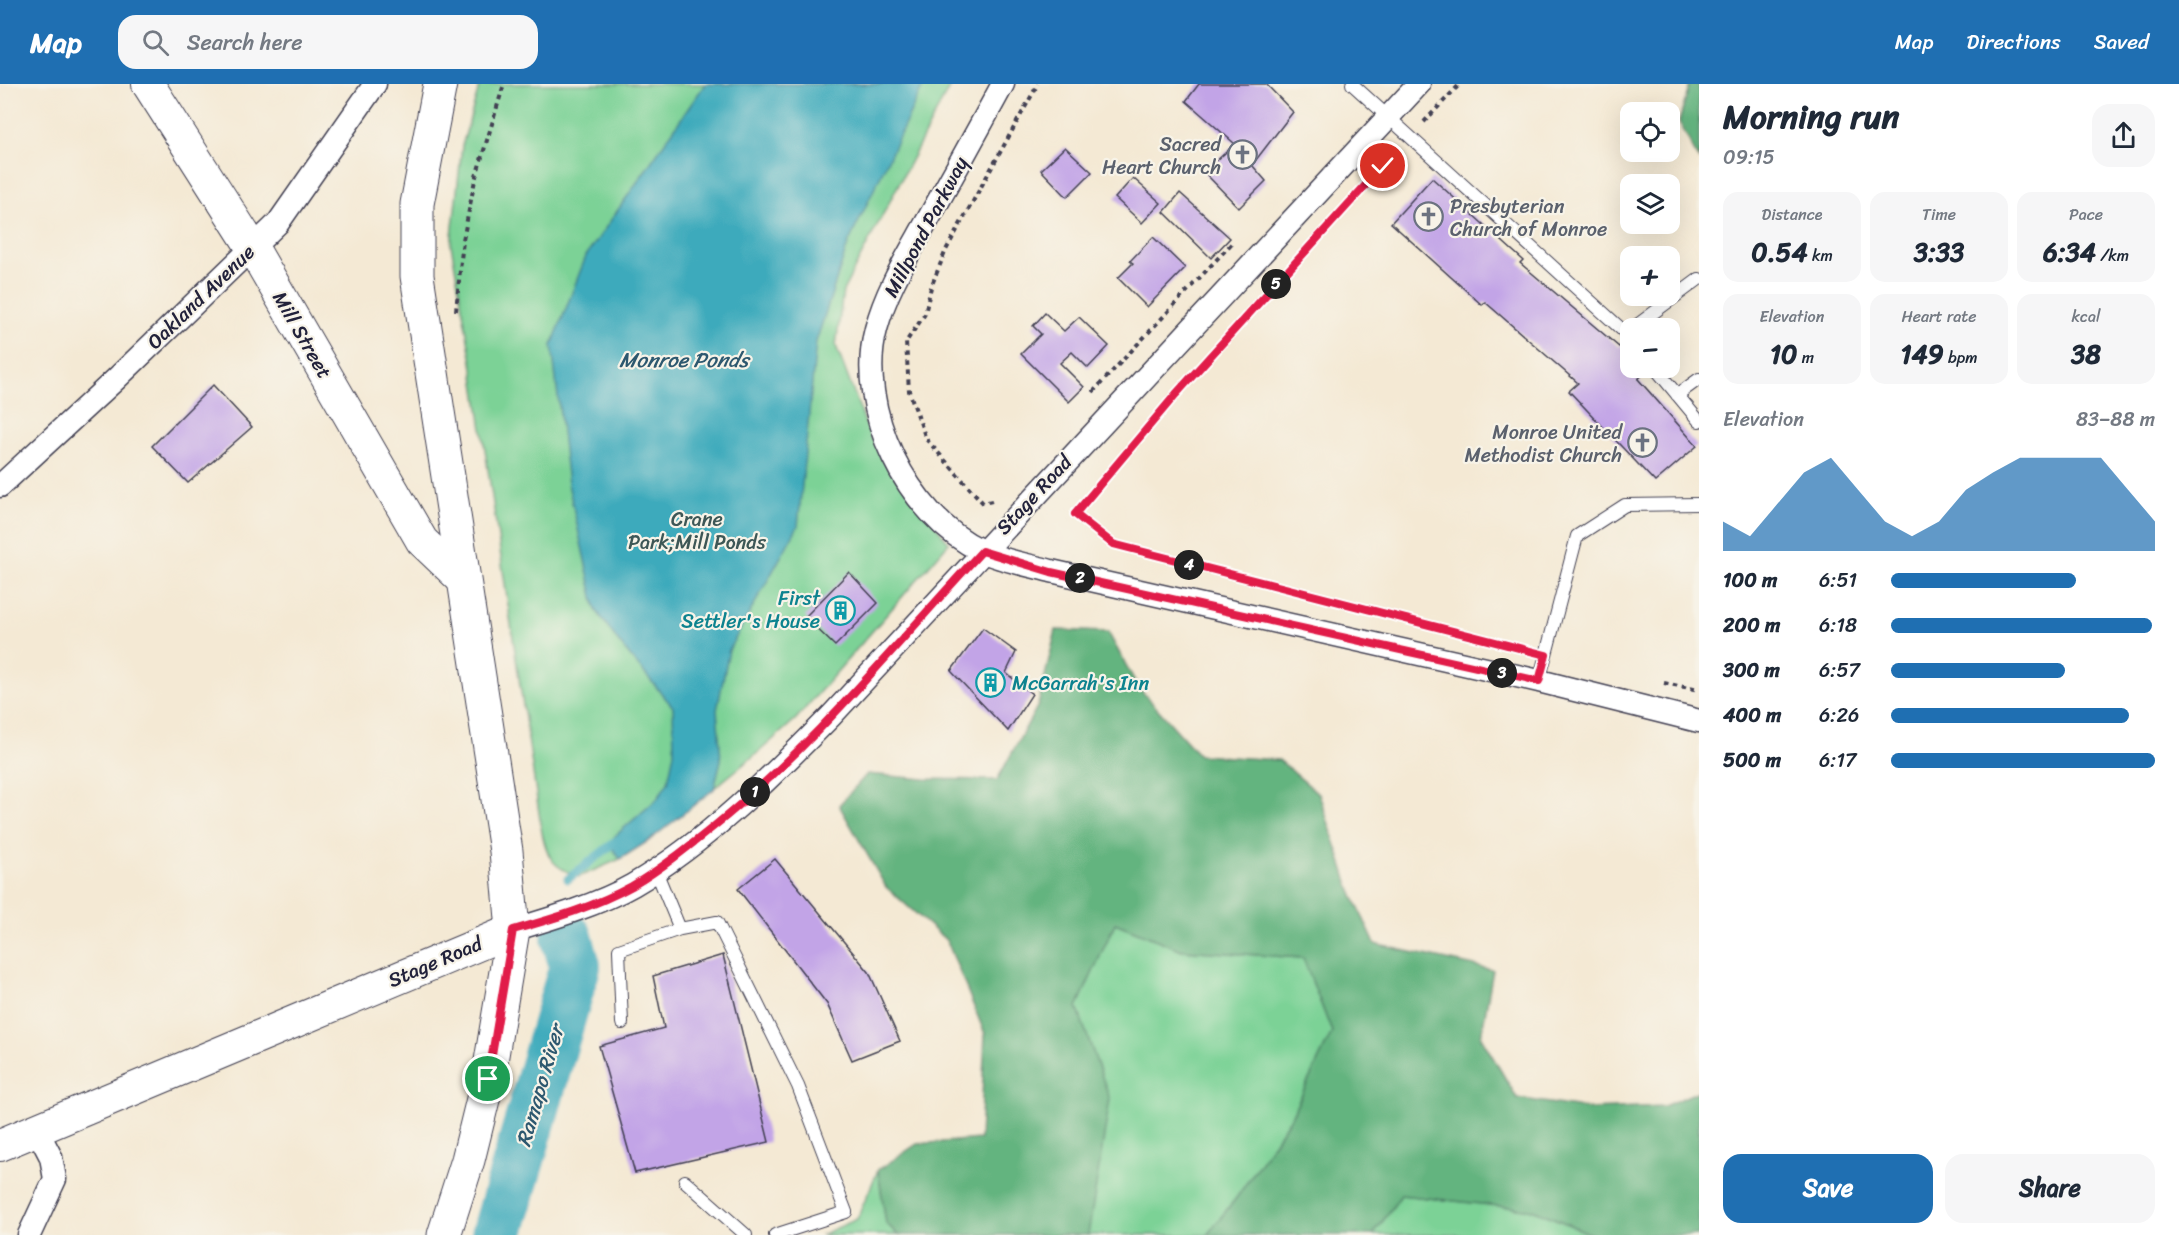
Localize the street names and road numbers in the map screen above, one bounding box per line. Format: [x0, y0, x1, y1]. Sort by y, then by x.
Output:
street label: Millpond Parkway [874, 149, 978, 304]
street label: Oakland Avenue [139, 236, 263, 358]
street label: Mill Street [263, 284, 341, 386]
street label: Stage Road [987, 446, 1082, 543]
street label: Stage Road [382, 926, 489, 998]

